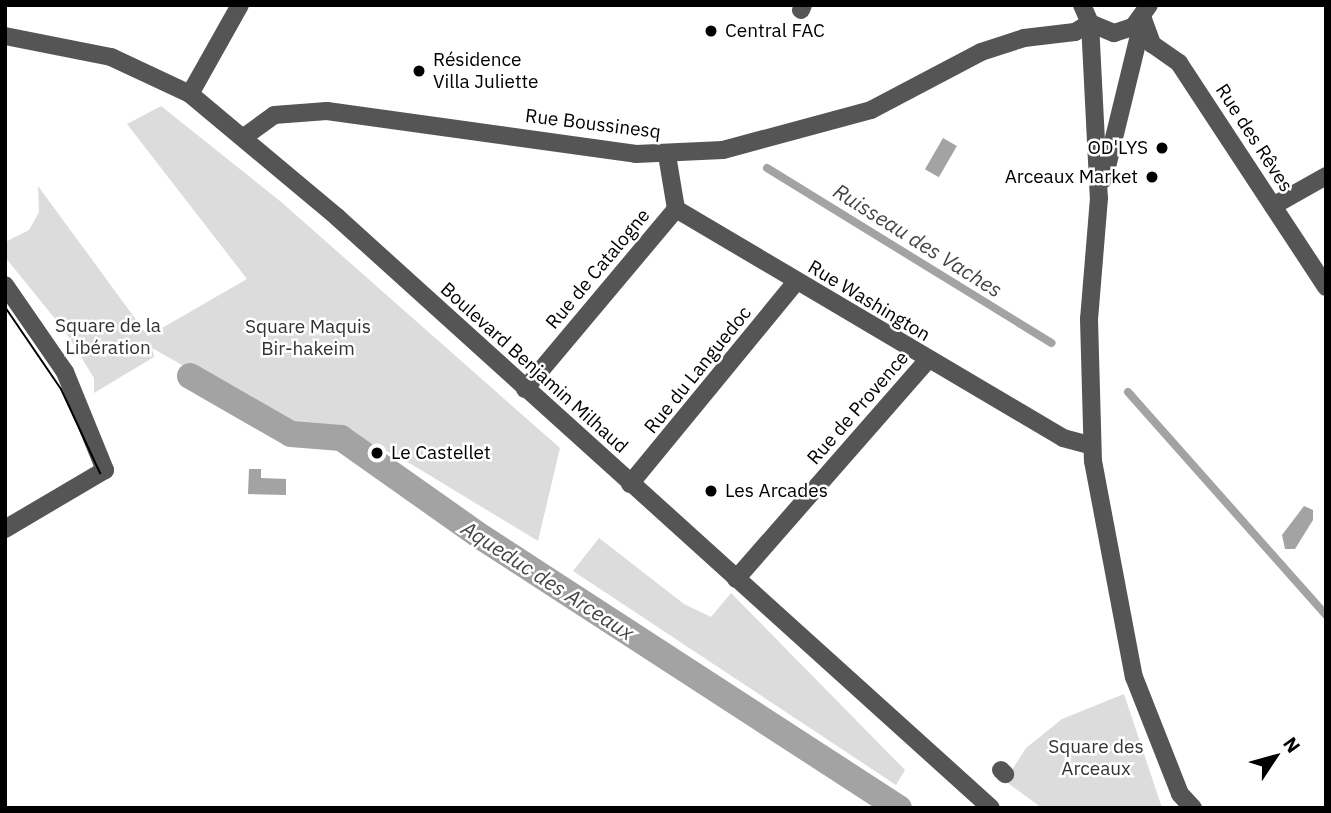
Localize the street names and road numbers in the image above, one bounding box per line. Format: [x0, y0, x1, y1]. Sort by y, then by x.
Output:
street label: Rue des Rêves [1211, 80, 1297, 196]
street label: Rue Boussinesq [524, 104, 662, 144]
street label: Rue de Catalogne [541, 204, 655, 334]
street label: Rue Washington [804, 256, 934, 346]
street label: Boulevard Benjamin Milhaud [436, 278, 632, 458]
street label: Rue du Languedoc [640, 302, 756, 438]
street label: Rue de Provence [803, 347, 913, 469]

